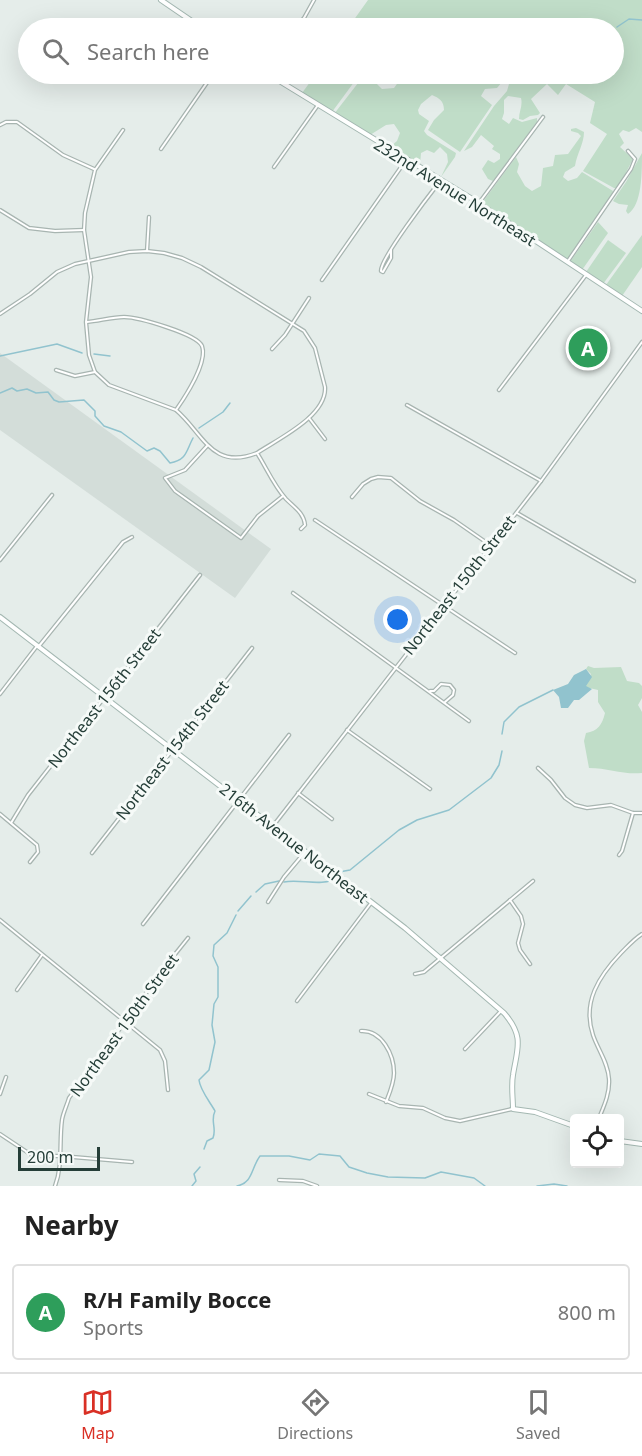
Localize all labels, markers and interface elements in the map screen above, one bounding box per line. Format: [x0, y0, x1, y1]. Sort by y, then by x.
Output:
search box [18, 18, 624, 84]
icon: search [39, 35, 72, 68]
text: Search here [87, 36, 209, 66]
street label: 232nd Avenue Northeast [370, 133, 540, 251]
pin: A [568, 326, 608, 370]
street label: Northeast 150th Street [397, 510, 521, 659]
your location [383, 605, 412, 634]
street label: Northeast 156th Street [42, 623, 166, 772]
street label: Northeast 154th Street [110, 675, 234, 824]
street label: 216th Avenue Northeast [215, 778, 373, 908]
street label: Northeast 150th Street [65, 949, 183, 1101]
map controls [570, 1114, 624, 1168]
button: locate [570, 1114, 624, 1168]
scale bar [18, 1144, 100, 1172]
text: 200 m [27, 1146, 74, 1168]
text: Nearby [24, 1207, 119, 1243]
text: R/H Family Bocce [83, 1284, 271, 1314]
text: A [39, 1299, 52, 1326]
text: 800 m [558, 1299, 616, 1326]
text: Sports [83, 1314, 143, 1341]
tab: Map [81, 1386, 115, 1444]
tab: Directions [277, 1386, 353, 1444]
tab: Saved [516, 1386, 561, 1444]

